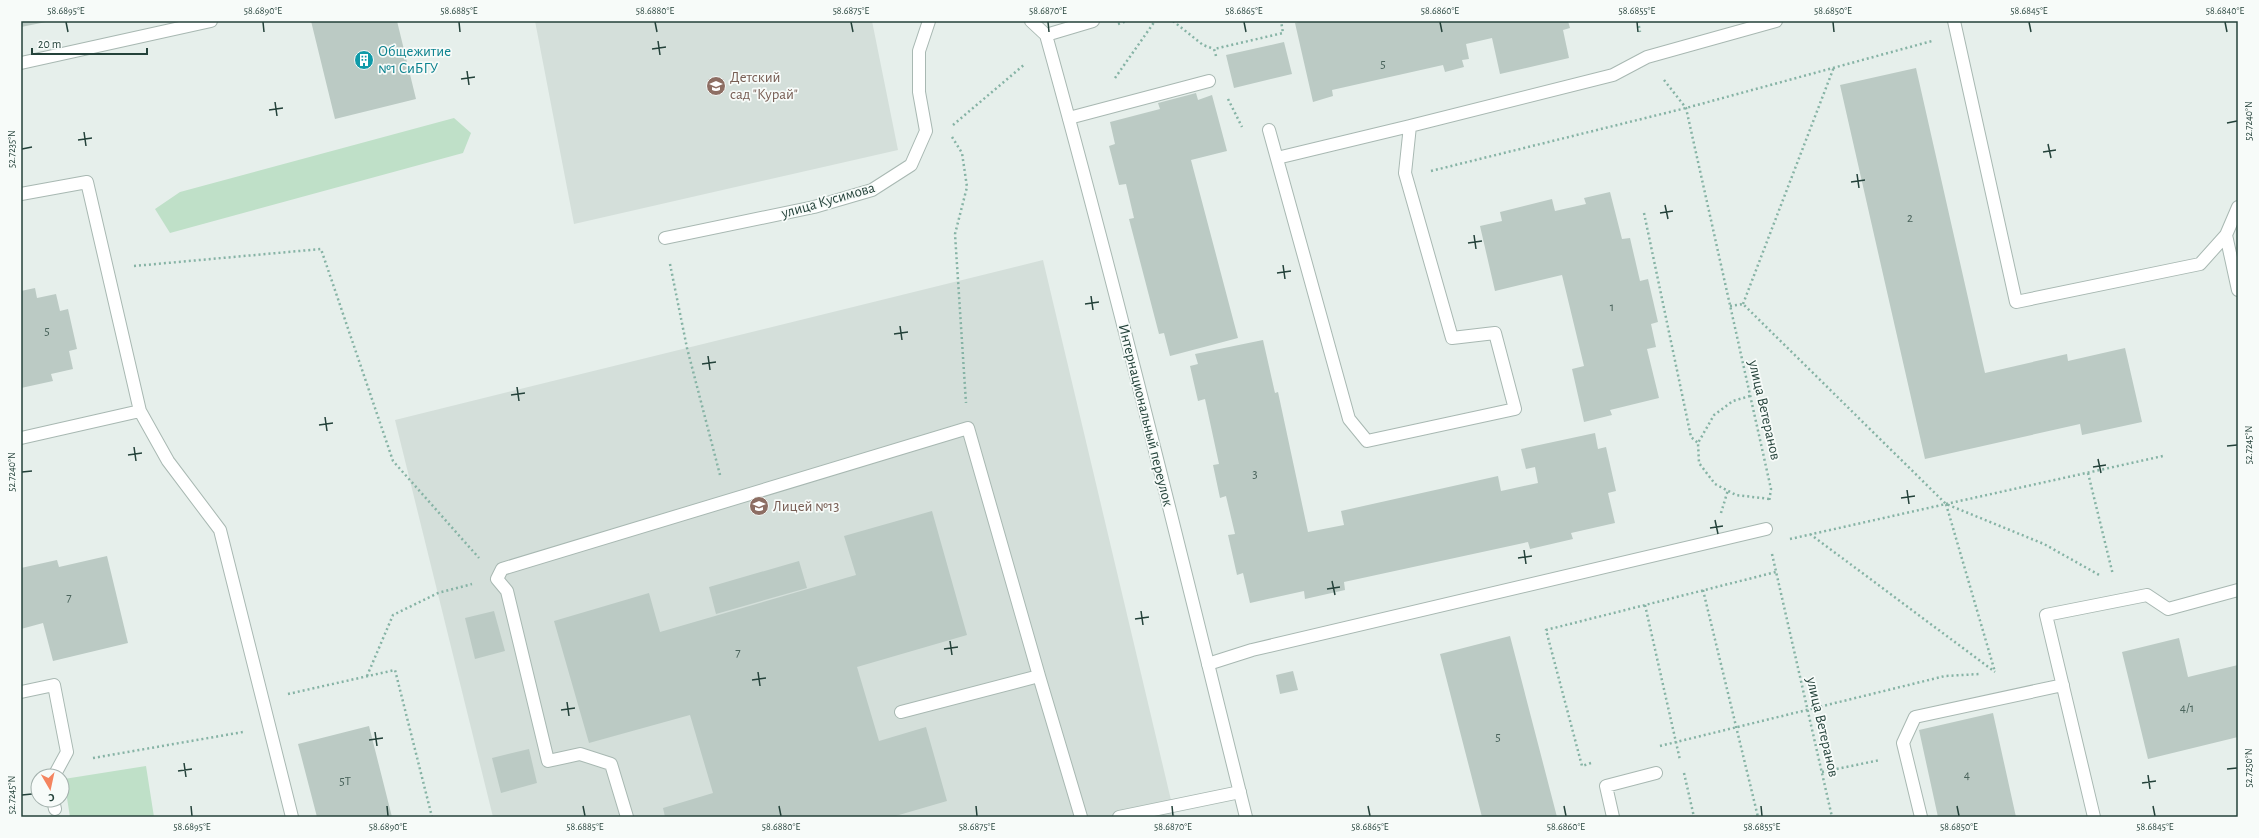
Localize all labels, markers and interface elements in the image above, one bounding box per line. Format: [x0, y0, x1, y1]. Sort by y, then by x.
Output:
text: 58.6895°E [47, 6, 85, 16]
text: 58.6890°E [244, 6, 282, 16]
text: 58.6885°E [440, 6, 478, 16]
text: 58.6880°E [636, 6, 674, 16]
text: 58.6875°E [833, 6, 870, 16]
text: 58.6870°E [1029, 6, 1067, 16]
text: 58.6865°E [1225, 6, 1263, 16]
text: 58.6860°E [1421, 6, 1459, 16]
text: 58.6855°E [1619, 6, 1656, 16]
text: 58.6850°E [1814, 6, 1852, 16]
text: 58.6845°E [2010, 6, 2048, 16]
text: 58.6840°E [2206, 6, 2244, 16]
scale bar [32, 30, 147, 56]
text: 20 m [38, 38, 61, 50]
place label: Общежитие №1 СиБГУ [378, 44, 451, 76]
building icon: Общежитие №1 СиБГУ [353, 49, 375, 71]
house number: 5 [1380, 58, 1386, 71]
place label: Детский сад "Курай" [730, 70, 798, 102]
school or university icon: Детский сад "Курай" [705, 75, 727, 97]
text: 52.7240°N [2244, 101, 2254, 141]
text: 52.7235°N [7, 130, 17, 168]
street label: улица Кусимова [779, 180, 877, 221]
house number: 2 [1907, 212, 1913, 225]
house number: 1 [1610, 301, 1614, 314]
street label: Интернациональный переулок [1116, 322, 1175, 508]
house number: 5 [44, 325, 50, 338]
street label: улица Ветеранов [1746, 358, 1783, 461]
text: 52.7245°N [2244, 426, 2254, 464]
text: 52.7240°N [7, 452, 17, 492]
house number: 3 [1252, 468, 1258, 481]
school or university icon: Лицей №13 [748, 495, 770, 517]
place label: Лицей №13 [773, 499, 839, 514]
house number: 7 [66, 591, 72, 604]
house number: 7 [735, 646, 741, 659]
street label: улица Ветеранов [1804, 675, 1841, 778]
house number: 4/1 [2180, 702, 2194, 715]
house number: 5 [1495, 731, 1501, 744]
text: 52.7250°N [2244, 749, 2254, 787]
north arrow [30, 768, 70, 808]
house number: 4 [1964, 769, 1970, 782]
house number: 5Т [339, 775, 351, 788]
text: 52.7245°N [7, 776, 17, 814]
text: С [48, 791, 55, 803]
text: 58.6895°E [173, 822, 211, 832]
text: 58.6890°E [369, 822, 407, 832]
text: 58.6885°E [566, 822, 604, 832]
text: 58.6880°E [762, 822, 800, 832]
text: 58.6875°E [959, 822, 996, 832]
text: 58.6870°E [1154, 822, 1192, 832]
text: 58.6865°E [1351, 822, 1389, 832]
text: 58.6860°E [1547, 822, 1585, 832]
text: 58.6855°E [1744, 822, 1781, 832]
text: 58.6850°E [1940, 822, 1978, 832]
text: 58.6845°E [2136, 822, 2174, 832]

